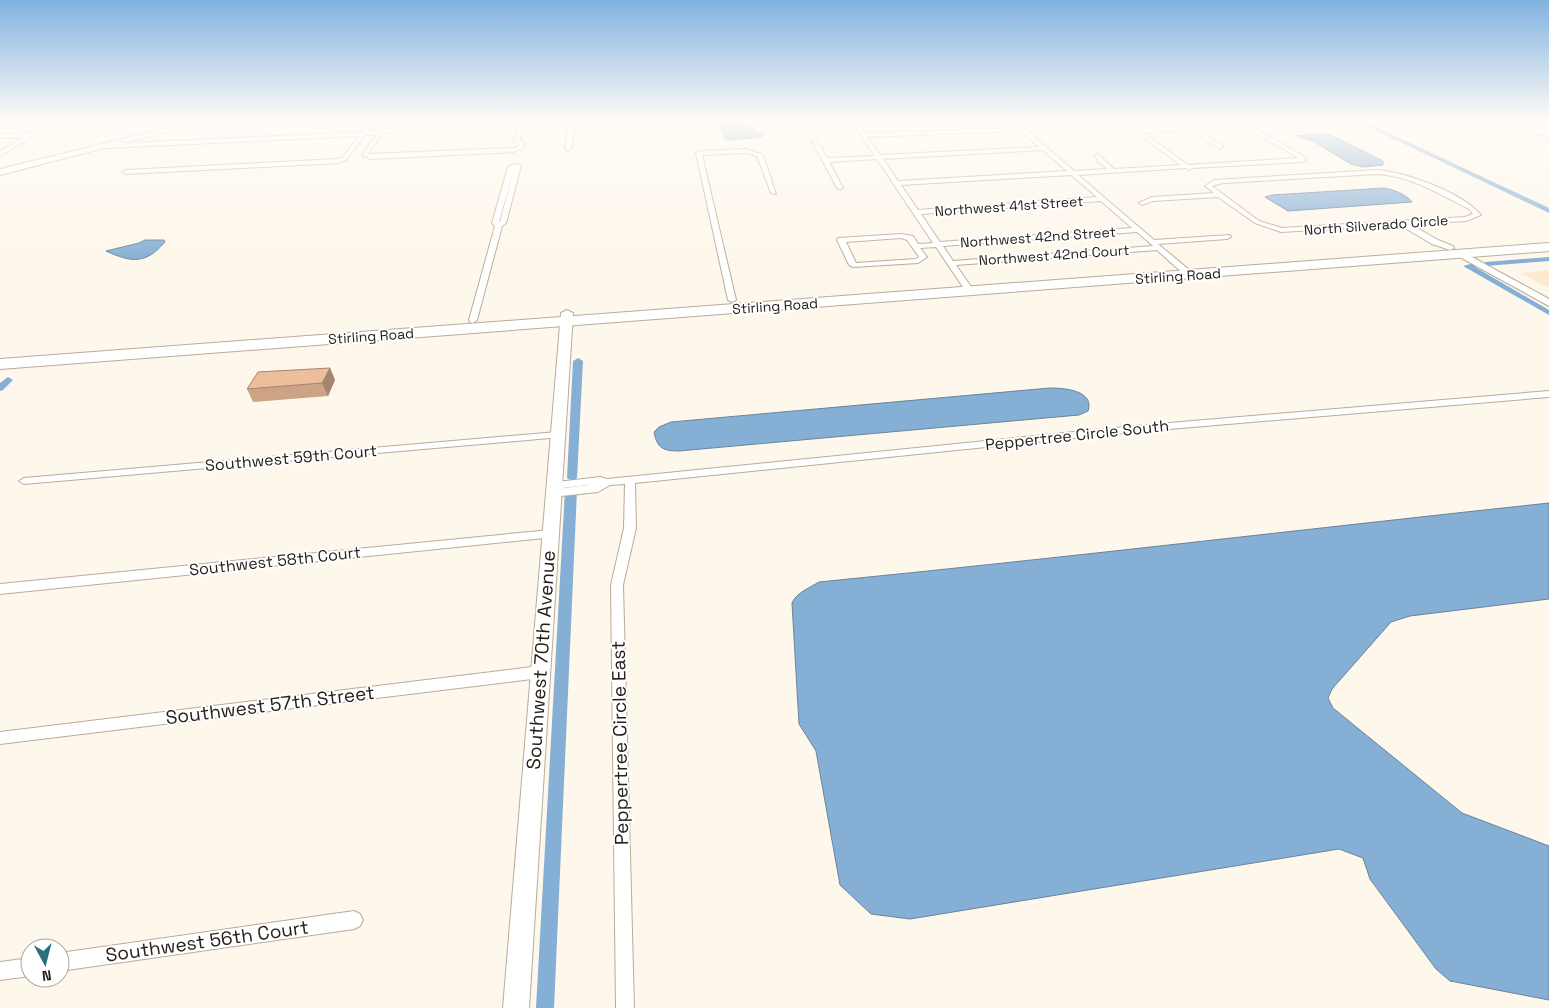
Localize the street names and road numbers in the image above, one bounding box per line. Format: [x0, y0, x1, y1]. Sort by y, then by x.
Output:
street label: Northwest 41st Street [934, 192, 1084, 220]
street label: North Silverado Circle [1303, 211, 1449, 239]
street label: Northwest 42nd Street [960, 223, 1116, 251]
street label: Northwest 42nd Court [978, 241, 1130, 269]
street label: Stirling Road [1134, 264, 1222, 288]
street label: Stirling Road [731, 294, 819, 318]
street label: Stirling Road [327, 324, 415, 348]
street label: Peppertree Circle South [984, 415, 1170, 455]
street label: Southwest 59th Court [204, 440, 378, 476]
street label: Southwest 58th Court [188, 542, 362, 580]
street label: Southwest 70th Avenue [521, 549, 561, 771]
street label: Peppertree Circle East [606, 641, 634, 845]
street label: Southwest 57th Street [164, 680, 376, 730]
street label: Southwest 56th Court [104, 914, 310, 968]

